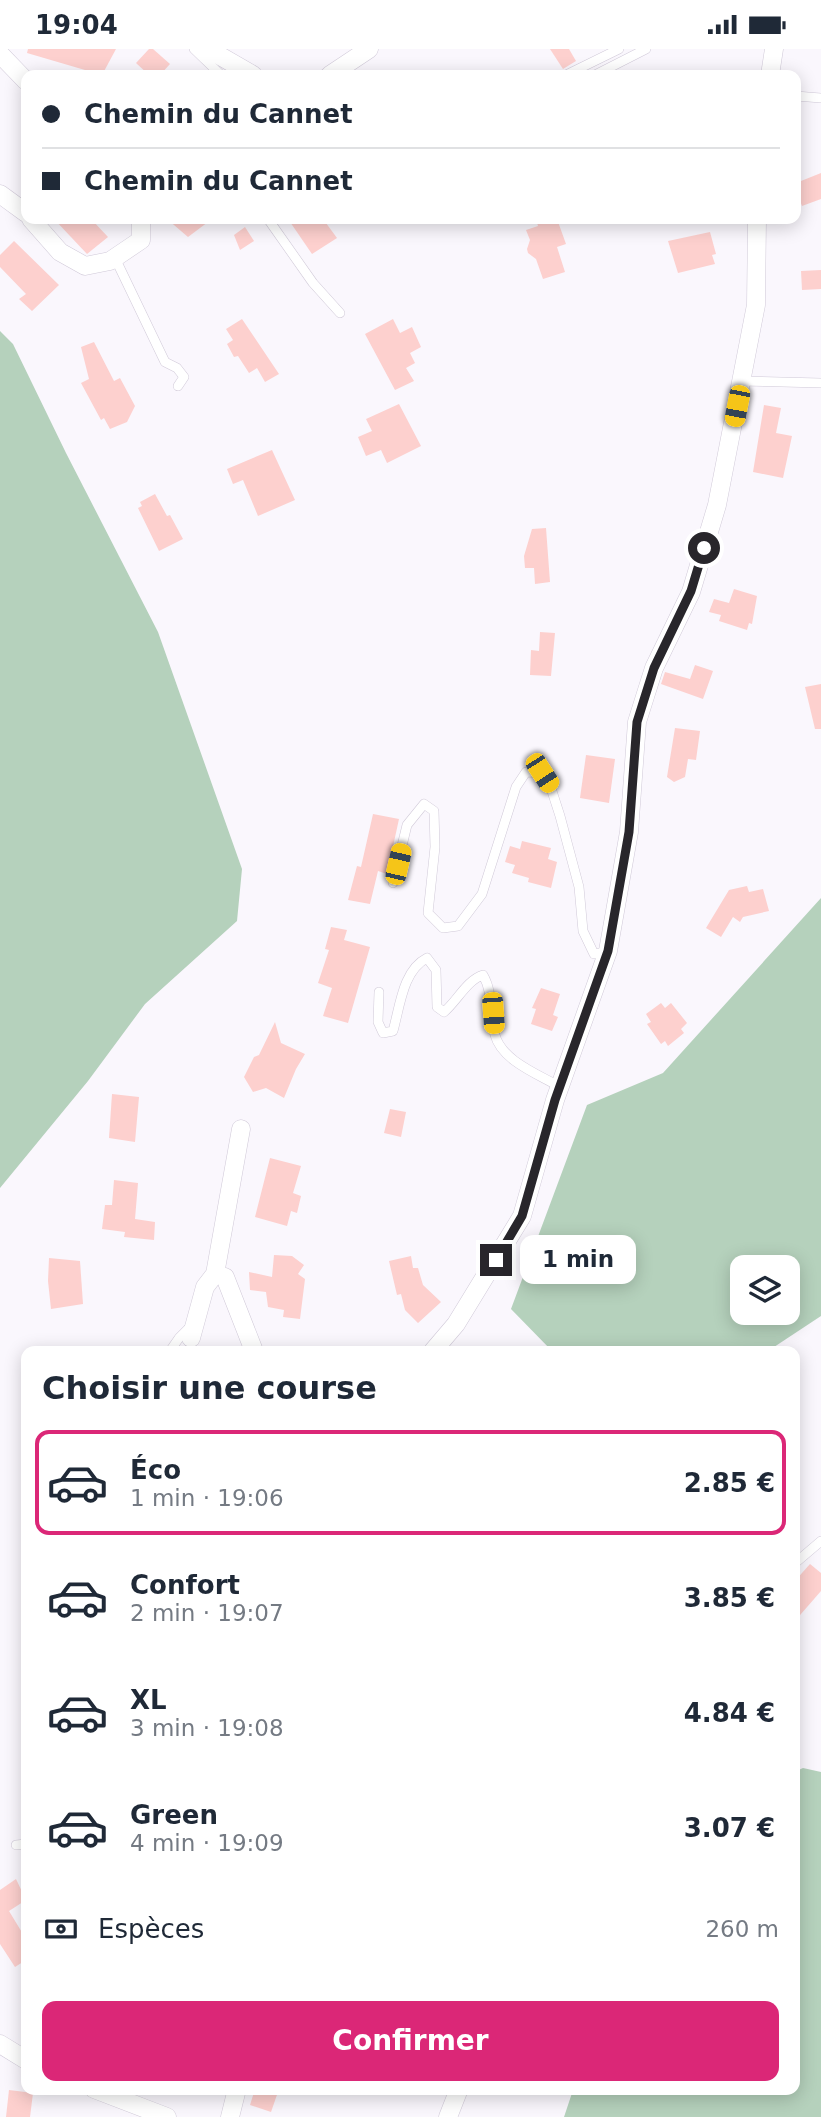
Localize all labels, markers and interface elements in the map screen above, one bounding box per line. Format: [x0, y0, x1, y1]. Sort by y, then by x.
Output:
text: 19:04 [35, 10, 118, 40]
text: Chemin du Cannet [84, 99, 353, 129]
text: Chemin du Cannet [84, 166, 353, 196]
car [723, 383, 752, 429]
route start [688, 532, 720, 564]
car [522, 750, 563, 796]
car [384, 841, 413, 887]
car [482, 991, 505, 1035]
callout: 1 min [520, 1235, 636, 1285]
route end [480, 1244, 512, 1276]
text: 1 min [542, 1246, 614, 1272]
map controls [730, 1255, 800, 1325]
button: layers [730, 1255, 800, 1325]
text: Choisir une course [42, 1369, 377, 1407]
icon: car [46, 1451, 109, 1514]
text: Éco [130, 1455, 181, 1485]
text: 2.85 € [684, 1468, 775, 1498]
text: 1 min · 19:06 [130, 1485, 284, 1511]
icon: car [46, 1566, 109, 1629]
text: Confort [130, 1570, 240, 1600]
text: 3.85 € [684, 1583, 775, 1613]
text: 2 min · 19:07 [130, 1600, 284, 1626]
icon: car [46, 1681, 109, 1744]
text: XL [130, 1685, 167, 1715]
text: 4.84 € [684, 1698, 775, 1728]
text: 3 min · 19:08 [130, 1715, 284, 1741]
icon: car [46, 1796, 109, 1859]
text: Green [130, 1800, 218, 1830]
text: 3.07 € [684, 1813, 775, 1843]
text: 4 min · 19:09 [130, 1830, 284, 1856]
icon: cash [42, 1910, 80, 1948]
text: Espèces [98, 1914, 204, 1944]
text: 260 m [705, 1916, 779, 1942]
button: Confirmer [42, 2001, 779, 2081]

